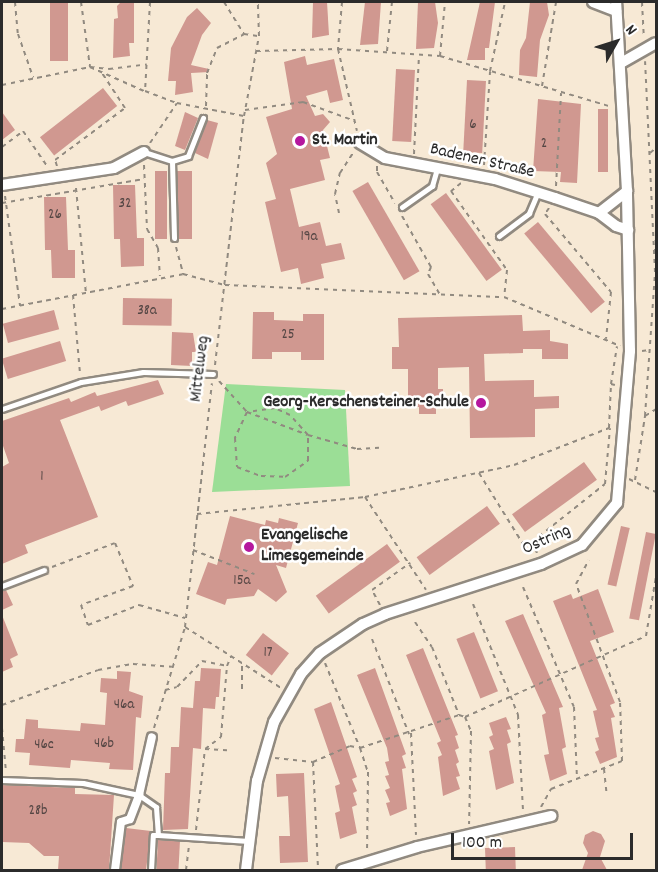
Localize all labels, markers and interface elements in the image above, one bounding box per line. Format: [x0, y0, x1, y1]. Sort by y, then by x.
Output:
north arrow [586, 12, 646, 72]
text: N [619, 20, 642, 41]
house number: 6 [469, 117, 477, 135]
place label: St. Martin [312, 130, 378, 152]
marker: St. Martin [293, 134, 307, 148]
house number: 2 [541, 136, 547, 154]
street label: Badener Straße [428, 139, 536, 185]
house number: 32 [118, 196, 132, 214]
house number: 26 [48, 207, 62, 225]
house number: 19a [300, 229, 318, 247]
house number: 38a [137, 303, 157, 321]
house number: 25 [281, 327, 295, 345]
street label: Mittelweg [186, 335, 216, 403]
place label: Georg-Kerschensteiner-Schule [263, 392, 469, 414]
marker: Georg-Kerschensteiner-Schule [474, 396, 488, 410]
house number: 1 [40, 469, 44, 487]
street label: Ostring [519, 521, 575, 561]
place label: Evangelische Limesgemeinde [261, 526, 364, 568]
marker: Evangelische Limesgemeinde [242, 540, 256, 554]
house number: 15a [233, 573, 251, 591]
house number: 17 [263, 645, 273, 663]
house number: 46a [114, 697, 134, 715]
house number: 46b [94, 736, 114, 754]
house number: 46c [34, 737, 54, 755]
house number: 28b [28, 803, 48, 821]
scale bar [454, 821, 636, 859]
text: 100 m [462, 831, 502, 856]

